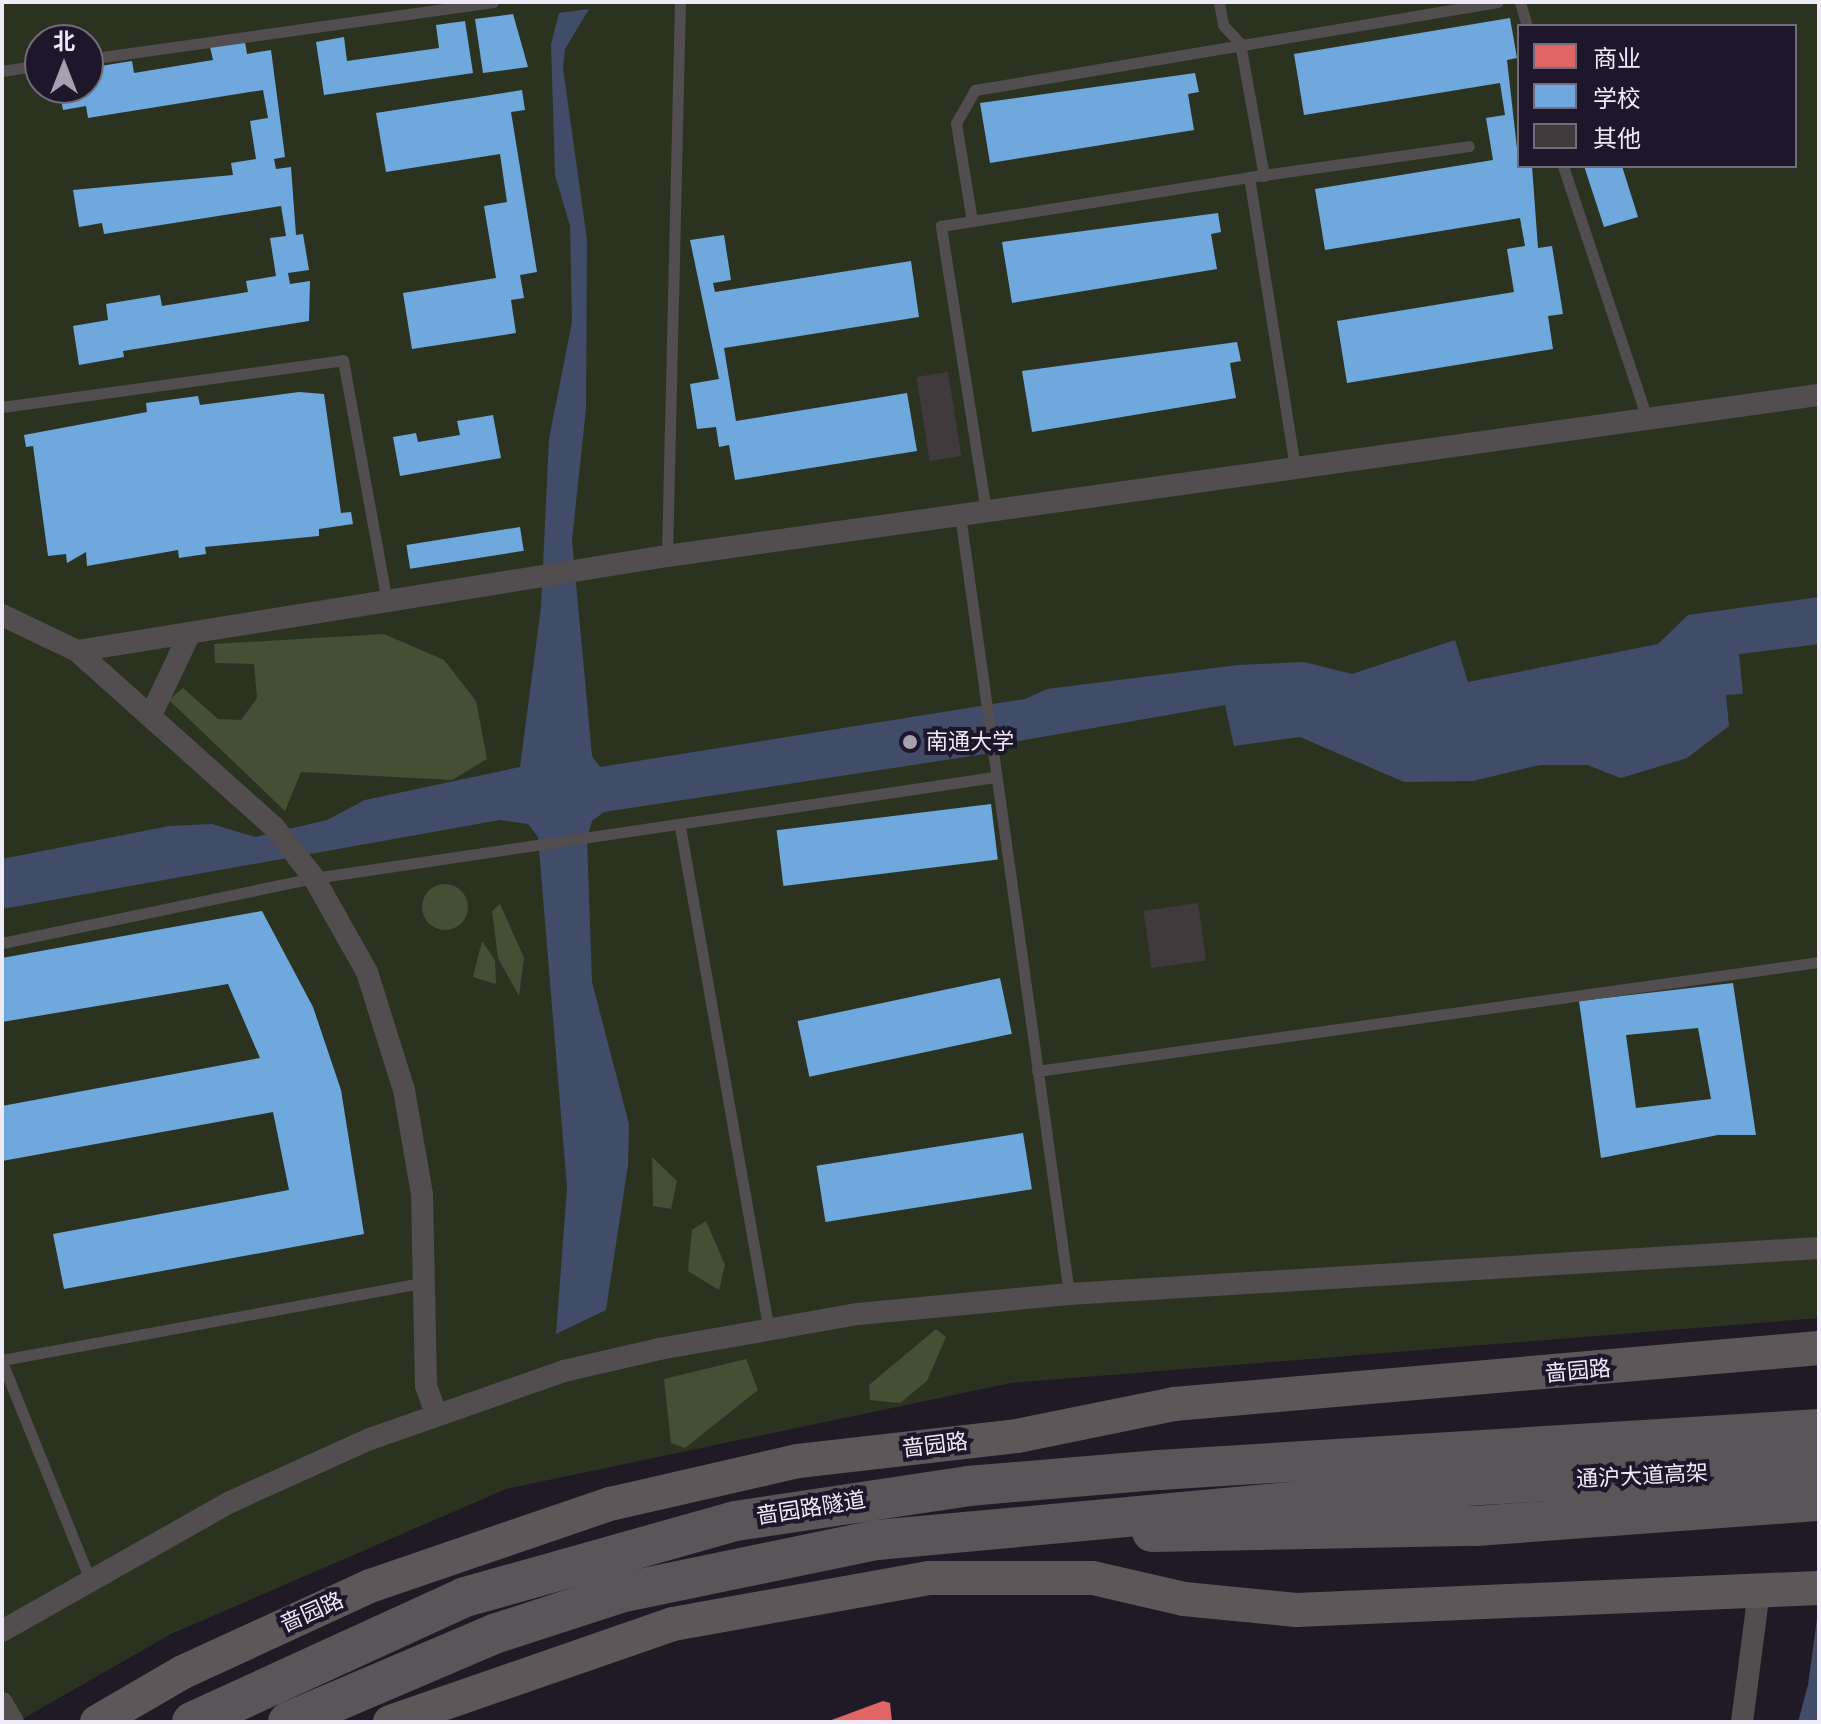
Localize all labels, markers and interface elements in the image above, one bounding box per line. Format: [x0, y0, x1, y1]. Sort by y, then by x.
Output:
north arrow [24, 24, 104, 104]
legend [1517, 24, 1797, 168]
text: 北 [53, 29, 75, 54]
text: 商业 [1593, 45, 1641, 72]
text: 学校 [1593, 85, 1641, 112]
text: 其他 [1593, 125, 1641, 152]
place label: 南通大学 [926, 729, 1014, 755]
marker: 南通大学 [901, 733, 919, 751]
street label: 啬园路 [1544, 1355, 1612, 1387]
street label: 啬园路 [901, 1428, 969, 1462]
street label: 通沪大道高架 [1575, 1459, 1709, 1493]
street label: 啬园路隧道 [755, 1486, 867, 1530]
street label: 啬园路 [276, 1587, 348, 1637]

